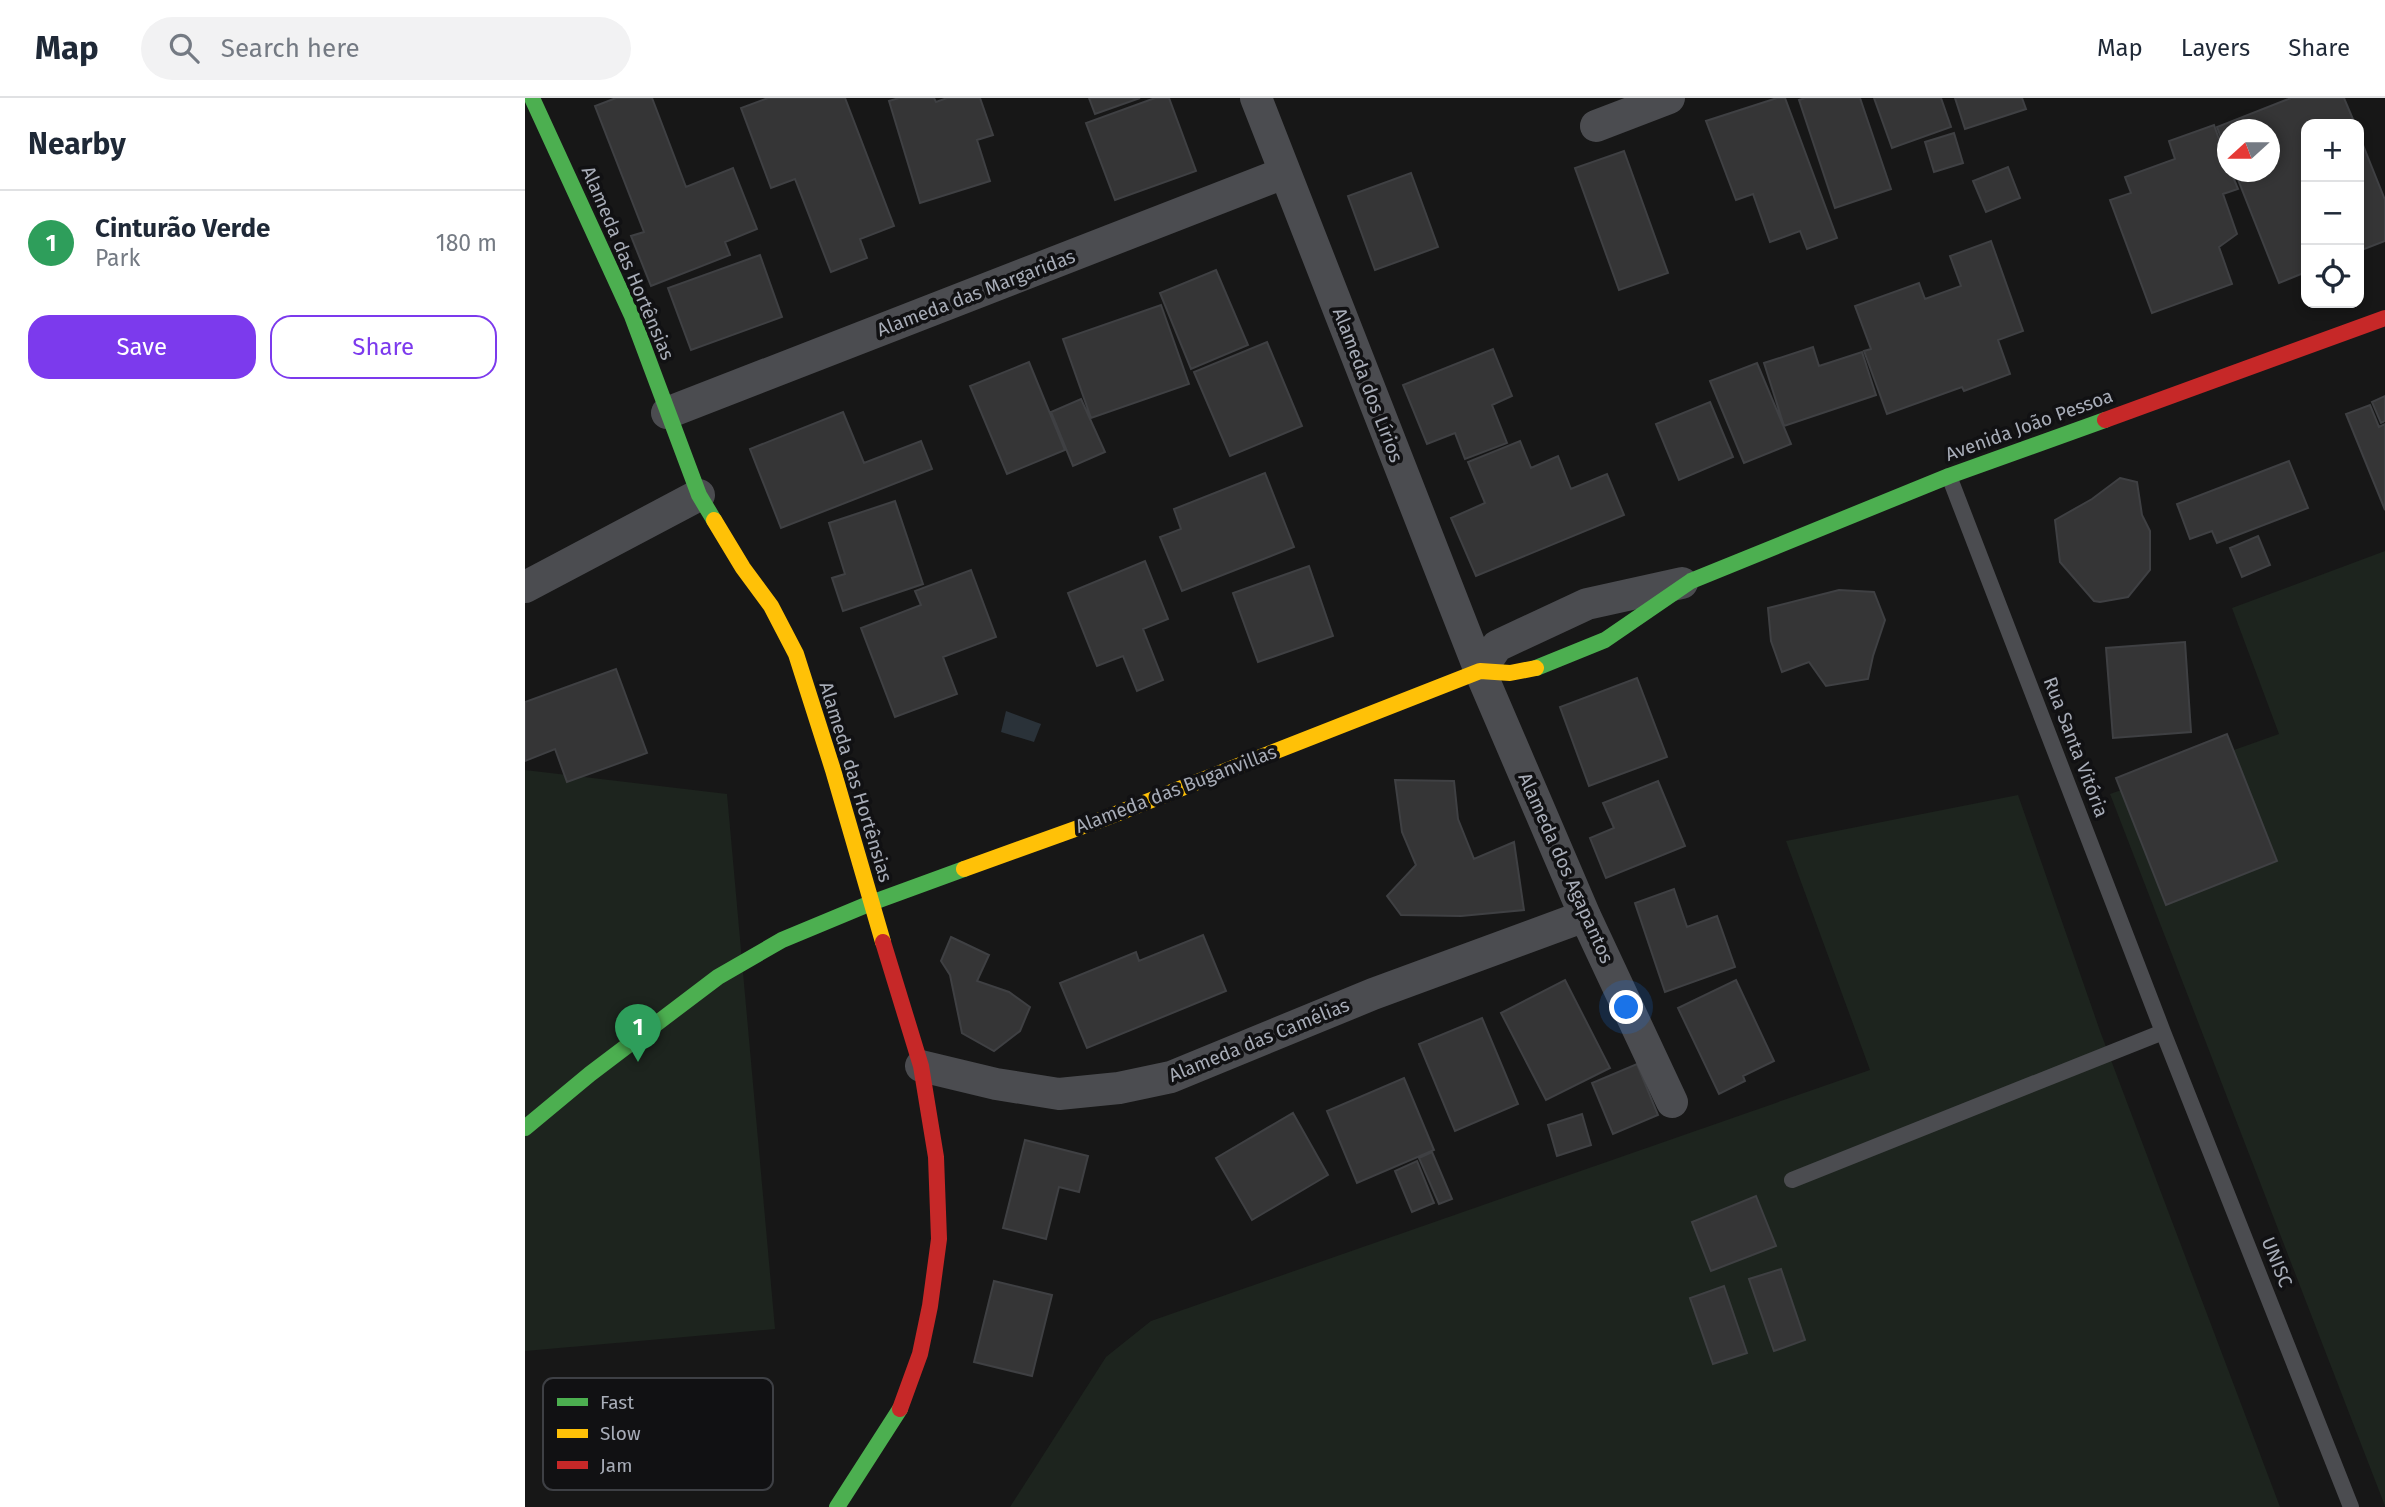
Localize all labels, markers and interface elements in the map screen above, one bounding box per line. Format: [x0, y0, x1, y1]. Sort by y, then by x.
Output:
search box [141, 17, 631, 80]
text: Map [35, 28, 99, 68]
icon: search [165, 29, 203, 67]
text: Search here [221, 33, 360, 64]
text: Map [2097, 34, 2143, 62]
text: Layers [2181, 34, 2250, 62]
text: Share [2288, 34, 2350, 62]
north arrow [2217, 119, 2280, 182]
map controls [2301, 119, 2364, 308]
button: + [2301, 119, 2364, 182]
text: Nearby [28, 126, 126, 162]
street label: Alameda das Hortênsias [577, 163, 679, 363]
button: − [2301, 182, 2364, 245]
text: Cinturão Verde [95, 213, 270, 244]
text: 1 [46, 229, 56, 257]
text: 180 m [436, 229, 497, 257]
text: Park [95, 244, 140, 272]
street label: Alameda das Margaridas [874, 244, 1079, 341]
button: locate [2301, 245, 2364, 308]
street label: Alameda dos Lírios [1328, 304, 1408, 466]
button: Save [28, 315, 256, 379]
button: Share [270, 315, 497, 379]
street label: Avenida João Pessoa [1942, 384, 2116, 466]
street label: Rua Santa Vitória [2039, 674, 2113, 820]
street label: Alameda das Hortênsias [815, 679, 897, 885]
street label: Alameda das Buganvillas [1072, 740, 1280, 838]
street label: Alameda dos Agapantos [1514, 769, 1619, 967]
your location [1609, 990, 1643, 1024]
street label: Alameda das Camélias [1165, 993, 1353, 1087]
pin: 1 [615, 1004, 661, 1062]
street label: UNISC [2257, 1234, 2298, 1291]
legend [543, 1378, 773, 1490]
text: Fast [600, 1391, 634, 1414]
text: Slow [600, 1422, 641, 1445]
text: Jam [600, 1454, 632, 1477]

